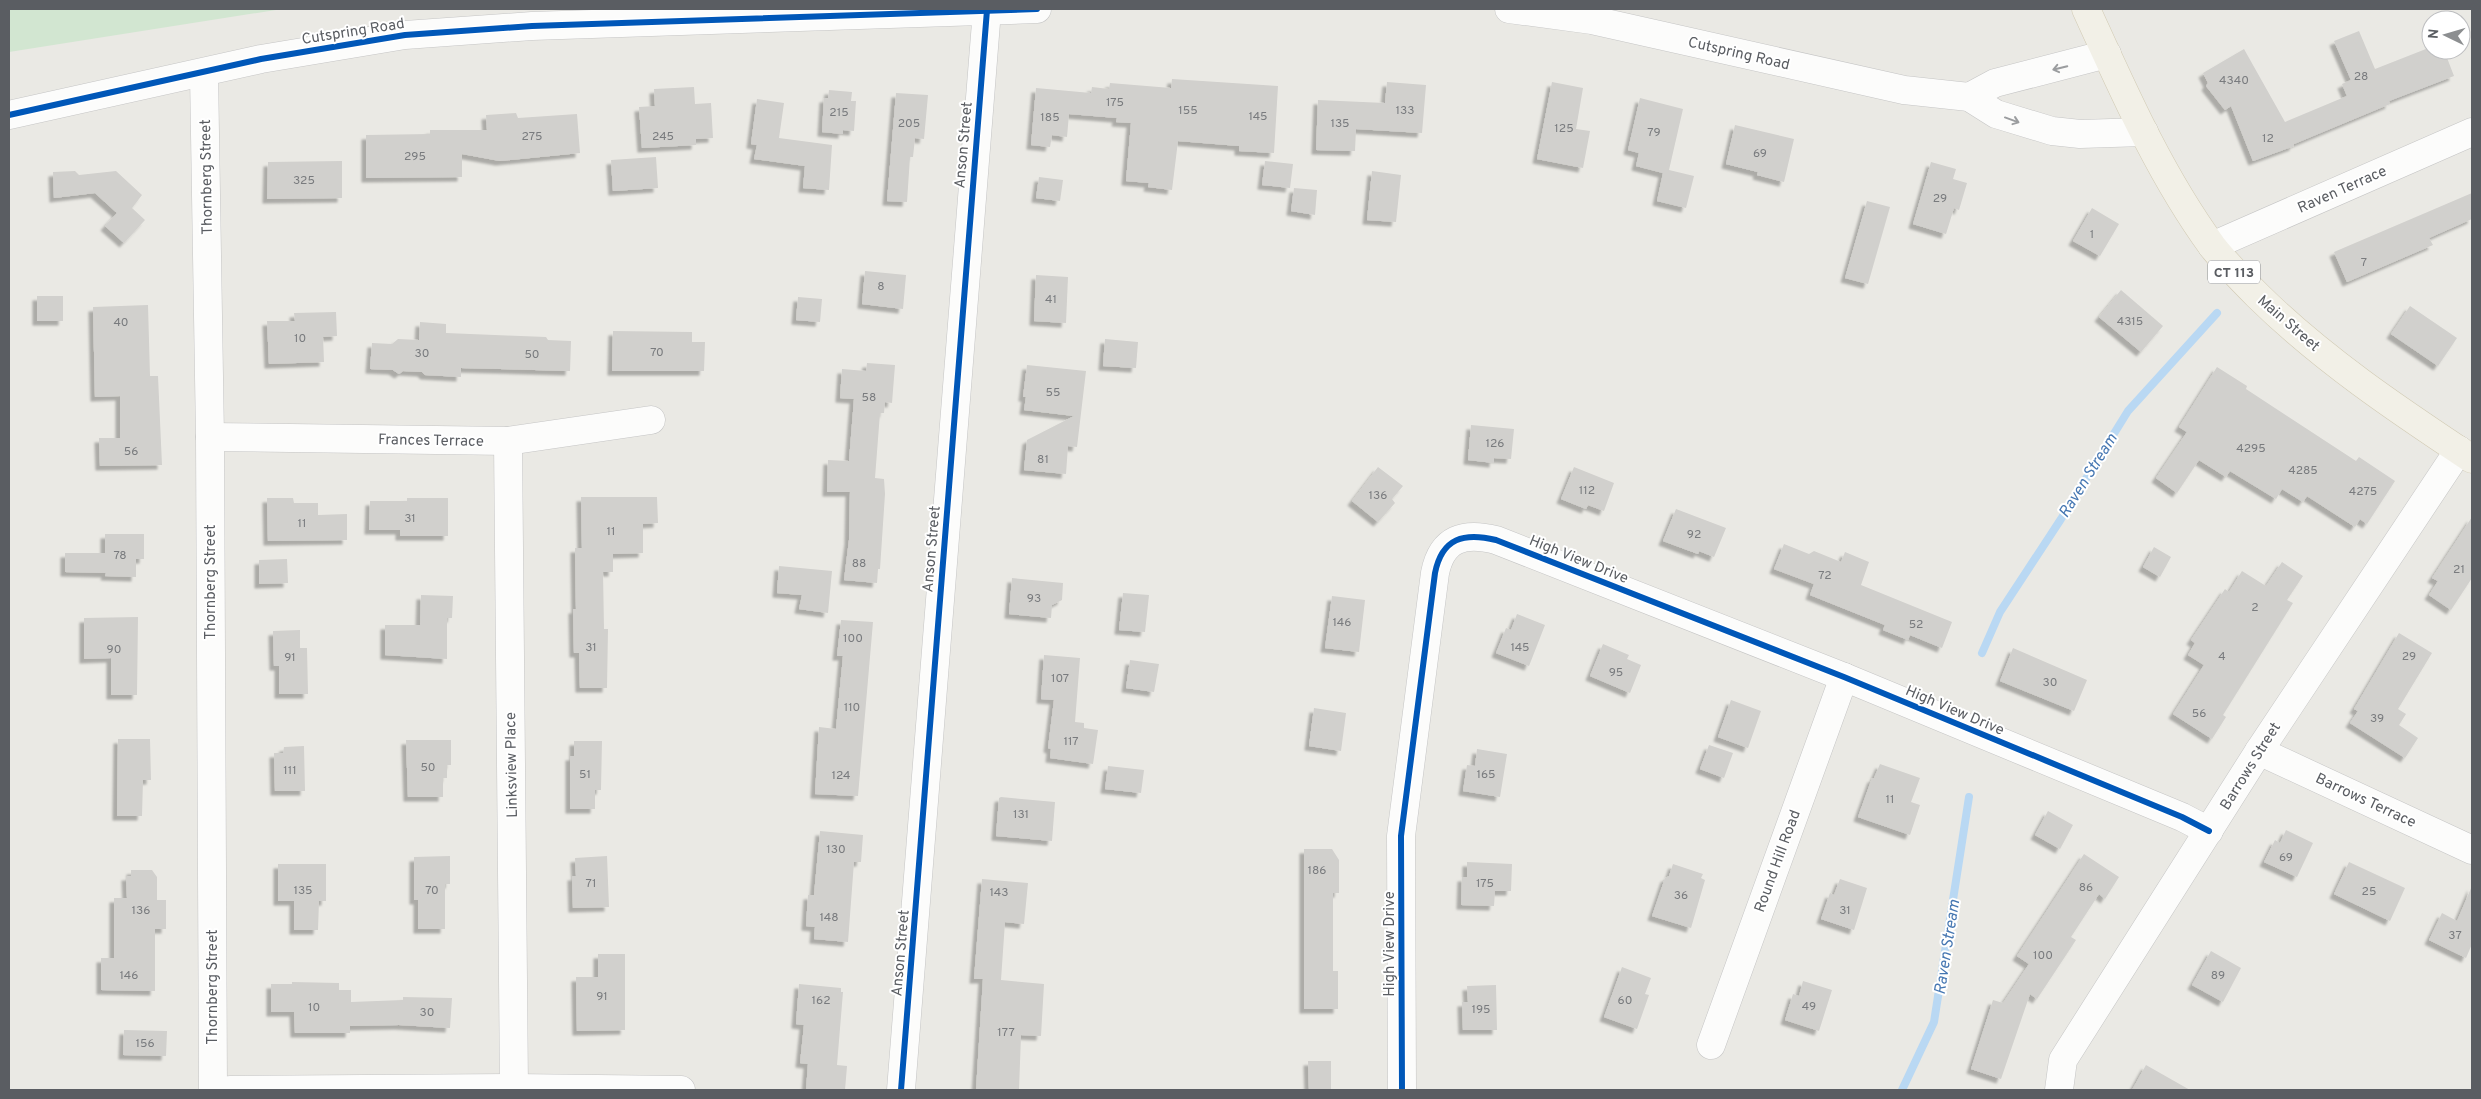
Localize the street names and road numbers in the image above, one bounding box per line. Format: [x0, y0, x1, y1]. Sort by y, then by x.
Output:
street label: Cutspring Road [300, 15, 406, 50]
street label: Cutspring Road [1686, 34, 1791, 75]
street label: Anson Street [951, 101, 978, 189]
street label: Thornberg Street [197, 119, 218, 235]
street label: Raven Terrace [2295, 162, 2390, 218]
road number: CT 113 [2208, 260, 2260, 284]
street label: Main Street [2253, 292, 2323, 356]
street label: Frances Terrace [378, 431, 484, 452]
street label: Anson Street [919, 505, 946, 593]
street label: Thornberg Street [202, 524, 221, 640]
street label: High View Drive [1526, 532, 1631, 589]
street label: High View Drive [1902, 682, 2007, 741]
street label: Linksview Place [502, 712, 523, 818]
street label: Barrows Street [2217, 719, 2286, 814]
street label: Barrows Terrace [2312, 770, 2419, 833]
street label: Round Hill Road [1751, 808, 1806, 915]
street label: High View Drive [1381, 891, 1400, 997]
street label: Anson Street [888, 909, 915, 997]
street label: Thornberg Street [204, 929, 223, 1045]

